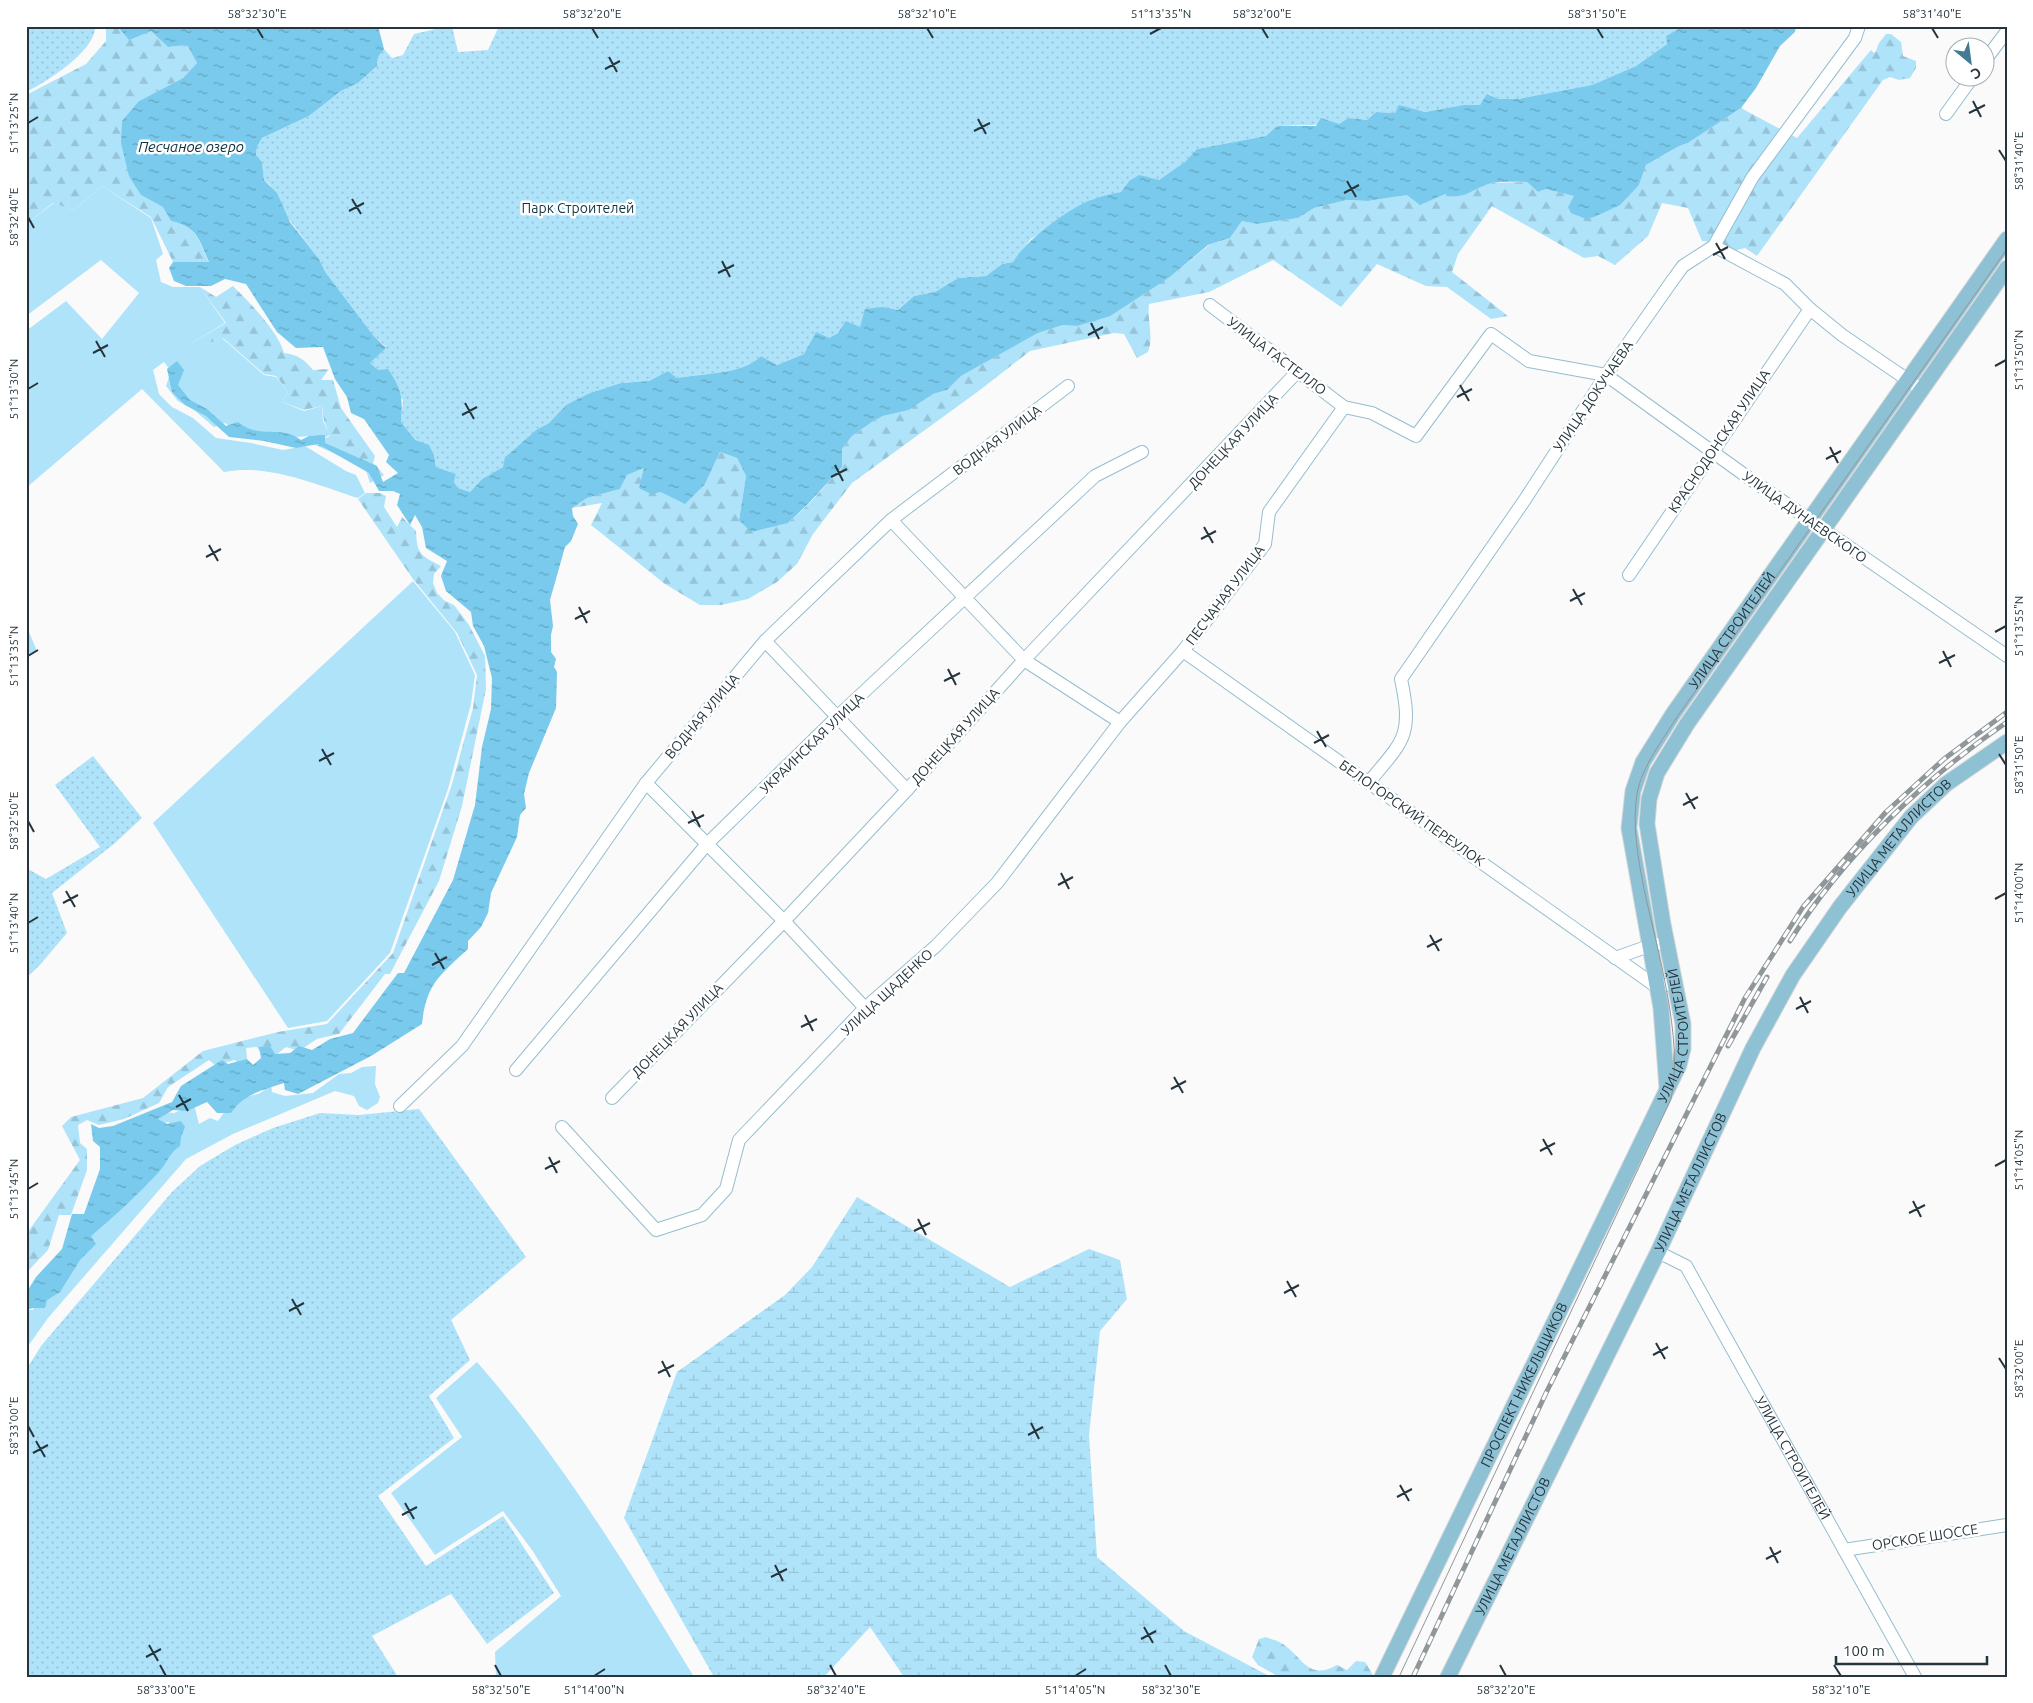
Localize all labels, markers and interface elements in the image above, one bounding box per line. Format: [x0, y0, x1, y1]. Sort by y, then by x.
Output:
text: 58°32'30"E [228, 7, 287, 20]
text: 58°32'20"E [563, 7, 622, 20]
text: 58°32'10"E [898, 7, 957, 20]
text: 51°13'35"N [1131, 7, 1191, 20]
text: 58°32'00"E [1233, 7, 1292, 20]
text: 58°31'50"E [1568, 7, 1627, 20]
text: 58°31'40"E [1903, 7, 1962, 20]
north arrow [1946, 38, 1996, 88]
text: С [1968, 64, 1984, 83]
text: 51°13'25"N [7, 93, 20, 153]
text: 58°31'40"E [2012, 131, 2025, 190]
water label: Песчаное озеро [138, 138, 244, 155]
text: 58°32'40"E [7, 187, 20, 246]
park label: Парк Строителей [522, 200, 634, 216]
street label: УЛИЦА ГАСТЕЛЛО [1225, 314, 1330, 398]
text: 51°13'50"N [2012, 330, 2025, 390]
street label: УЛИЦА ДОКУЧАЕВА [1550, 338, 1636, 454]
text: 51°13'30"N [7, 359, 20, 419]
street label: КРАСНОДОНСКАЯ УЛИЦА [1665, 366, 1773, 516]
street label: ДОНЕЦКАЯ УЛИЦА [1185, 390, 1281, 492]
street label: ВОДНАЯ УЛИЦА [950, 402, 1044, 478]
street label: УЛИЦА ДУНАЕВСКОГО [1740, 468, 1870, 566]
street label: ПЕСЧАНАЯ УЛИЦА [1182, 542, 1268, 648]
street label: УЛИЦА СТРОИТЕЛЕЙ [1686, 568, 1778, 691]
text: 51°13'55"N [2012, 596, 2025, 656]
text: 51°13'35"N [7, 626, 20, 686]
street label: ВОДНАЯ УЛИЦА [662, 670, 742, 762]
street label: ДОНЕЦКАЯ УЛИЦА [907, 684, 1003, 788]
street label: УКРАИНСКАЯ УЛИЦА [757, 689, 867, 797]
text: 58°31'50"E [2012, 735, 2025, 794]
street label: БЕЛОГОРСКИЙ ПЕРЕУЛОК [1336, 756, 1489, 870]
street label: УЛИЦА МЕТАЛЛИСТОВ [1843, 775, 1954, 900]
text: 58°32'50"E [7, 791, 20, 850]
text: 51°14'00"N [2012, 863, 2025, 923]
text: 51°13'40"N [7, 893, 20, 953]
street label: УЛИЦА ЩАДЕНКО [838, 945, 936, 1039]
street label: УЛИЦА СТРОИТЕЛЕЙ [1654, 967, 1691, 1105]
street label: ДОНЕЦКАЯ УЛИЦА [628, 980, 726, 1080]
street label: УЛИЦА МЕТАЛЛИСТОВ [1651, 1110, 1730, 1254]
text: 51°14'05"N [2012, 1130, 2025, 1190]
text: 51°13'45"N [7, 1159, 20, 1219]
street label: ПРОСПЕКТ НИКЕЛЬЩИКОВ [1477, 1300, 1571, 1469]
text: 58°32'00"E [2012, 1339, 2025, 1398]
street label: УЛИЦА СТРОИТЕЛЕЙ [1752, 1394, 1834, 1522]
text: 58°33'00"E [7, 1396, 20, 1455]
street label: УЛИЦА МЕТАЛЛИСТОВ [1472, 1475, 1553, 1618]
street label: ОРСКОЕ ШОССЕ [1871, 1521, 1979, 1553]
scale bar [1836, 1633, 1987, 1665]
text: 100 m [1843, 1642, 1885, 1659]
text: 58°33'00"E [137, 1683, 196, 1696]
text: 58°32'50"E [472, 1683, 531, 1696]
text: 51°14'00"N [564, 1683, 624, 1696]
text: 58°32'40"E [807, 1683, 866, 1696]
text: 51°14'05"N [1045, 1683, 1105, 1696]
text: 58°32'30"E [1142, 1683, 1201, 1696]
text: 58°32'20"E [1477, 1683, 1536, 1696]
text: 58°32'10"E [1812, 1683, 1871, 1696]

